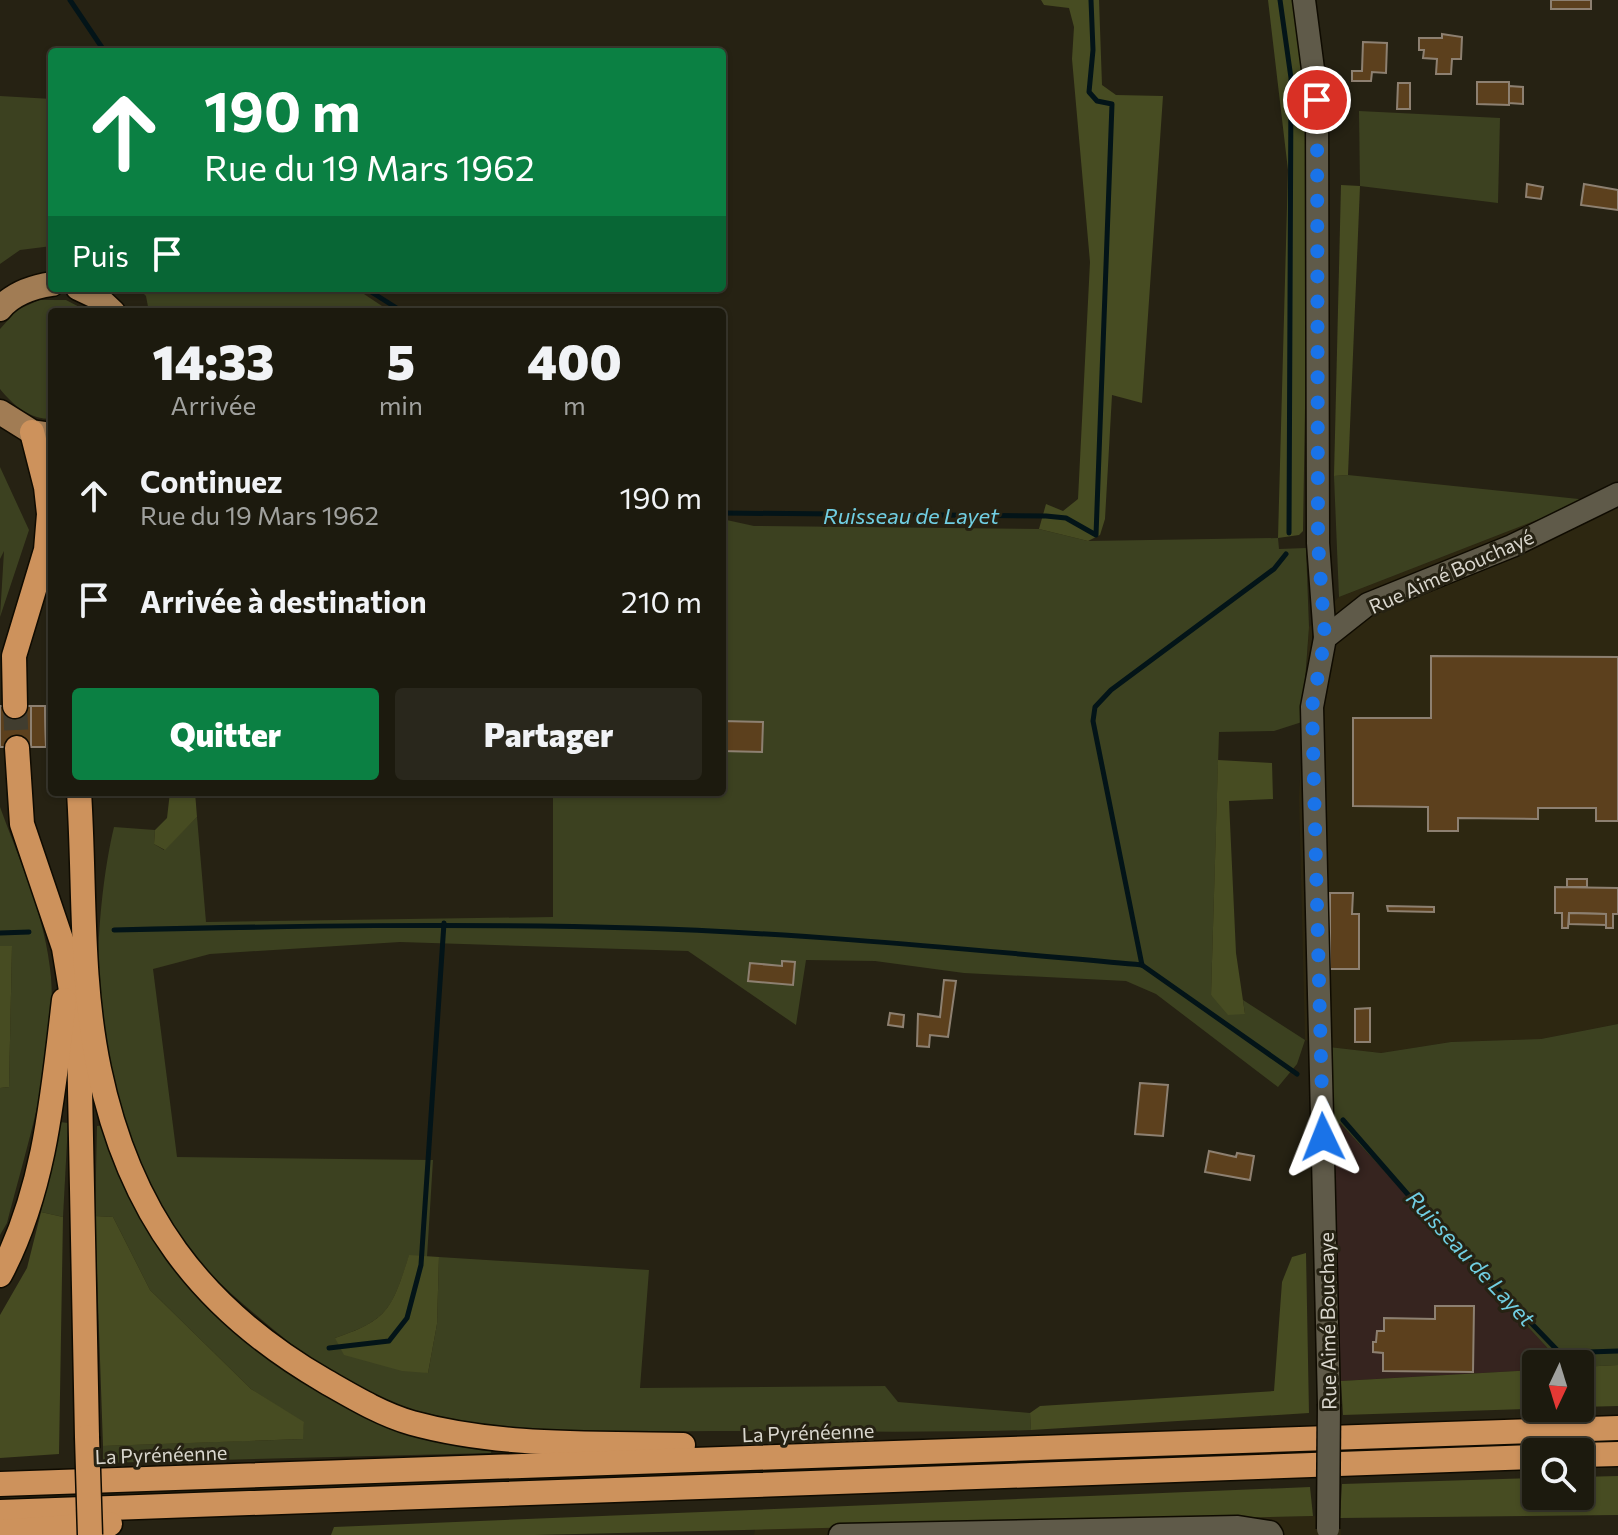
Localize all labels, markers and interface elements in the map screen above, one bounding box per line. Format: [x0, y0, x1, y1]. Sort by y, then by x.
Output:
pin [1283, 66, 1351, 134]
text: 190 m [204, 75, 361, 144]
icon: arrive [1295, 78, 1339, 122]
icon: ahead [72, 80, 176, 184]
text: Rue du 19 Mars 1962 [204, 144, 535, 188]
icon: arrive [145, 232, 189, 276]
text: Puis [72, 236, 129, 273]
text: 14:33 [152, 331, 274, 390]
text: 5 [387, 331, 415, 390]
text: 400 [527, 331, 622, 390]
text: Arrivée [170, 389, 256, 420]
text: min [379, 389, 423, 420]
text: m [563, 389, 586, 420]
text: Continuez [140, 462, 283, 499]
icon: ahead [72, 474, 116, 518]
text: 190 m [619, 478, 702, 515]
text: Rue du 19 Mars 1962 [140, 499, 379, 530]
water label: Ruisseau de Layet [823, 502, 1000, 529]
street label: Rue Aimé Bouchayé [1365, 524, 1537, 618]
icon: arrive [72, 578, 116, 622]
text: Arrivée à destination [140, 582, 427, 619]
text: 210 m [621, 582, 702, 619]
button: Quitter [72, 688, 379, 780]
button: Partager [395, 688, 702, 780]
position arrow [1281, 1095, 1365, 1179]
water label: Ruisseau de Layet [1401, 1184, 1542, 1332]
street label: Rue Aimé Bouchaye [1313, 1232, 1341, 1410]
north arrow [1522, 1350, 1594, 1422]
map controls [1522, 1350, 1594, 1510]
street label: La Pyrénéenne [741, 1418, 875, 1446]
button: search [1522, 1438, 1594, 1510]
street label: La Pyrénéenne [94, 1440, 228, 1468]

